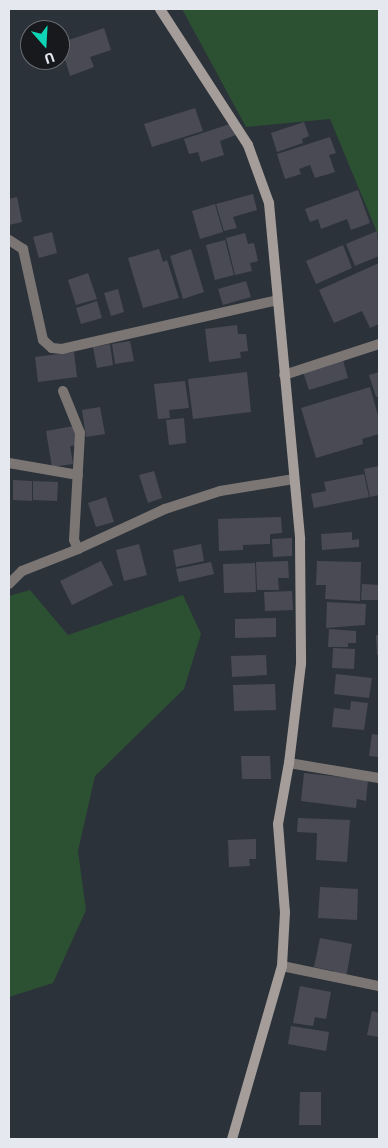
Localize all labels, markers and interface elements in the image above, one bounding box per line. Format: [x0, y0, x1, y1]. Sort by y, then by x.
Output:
north arrow [20, 20, 70, 70]
text: U [42, 49, 57, 68]

